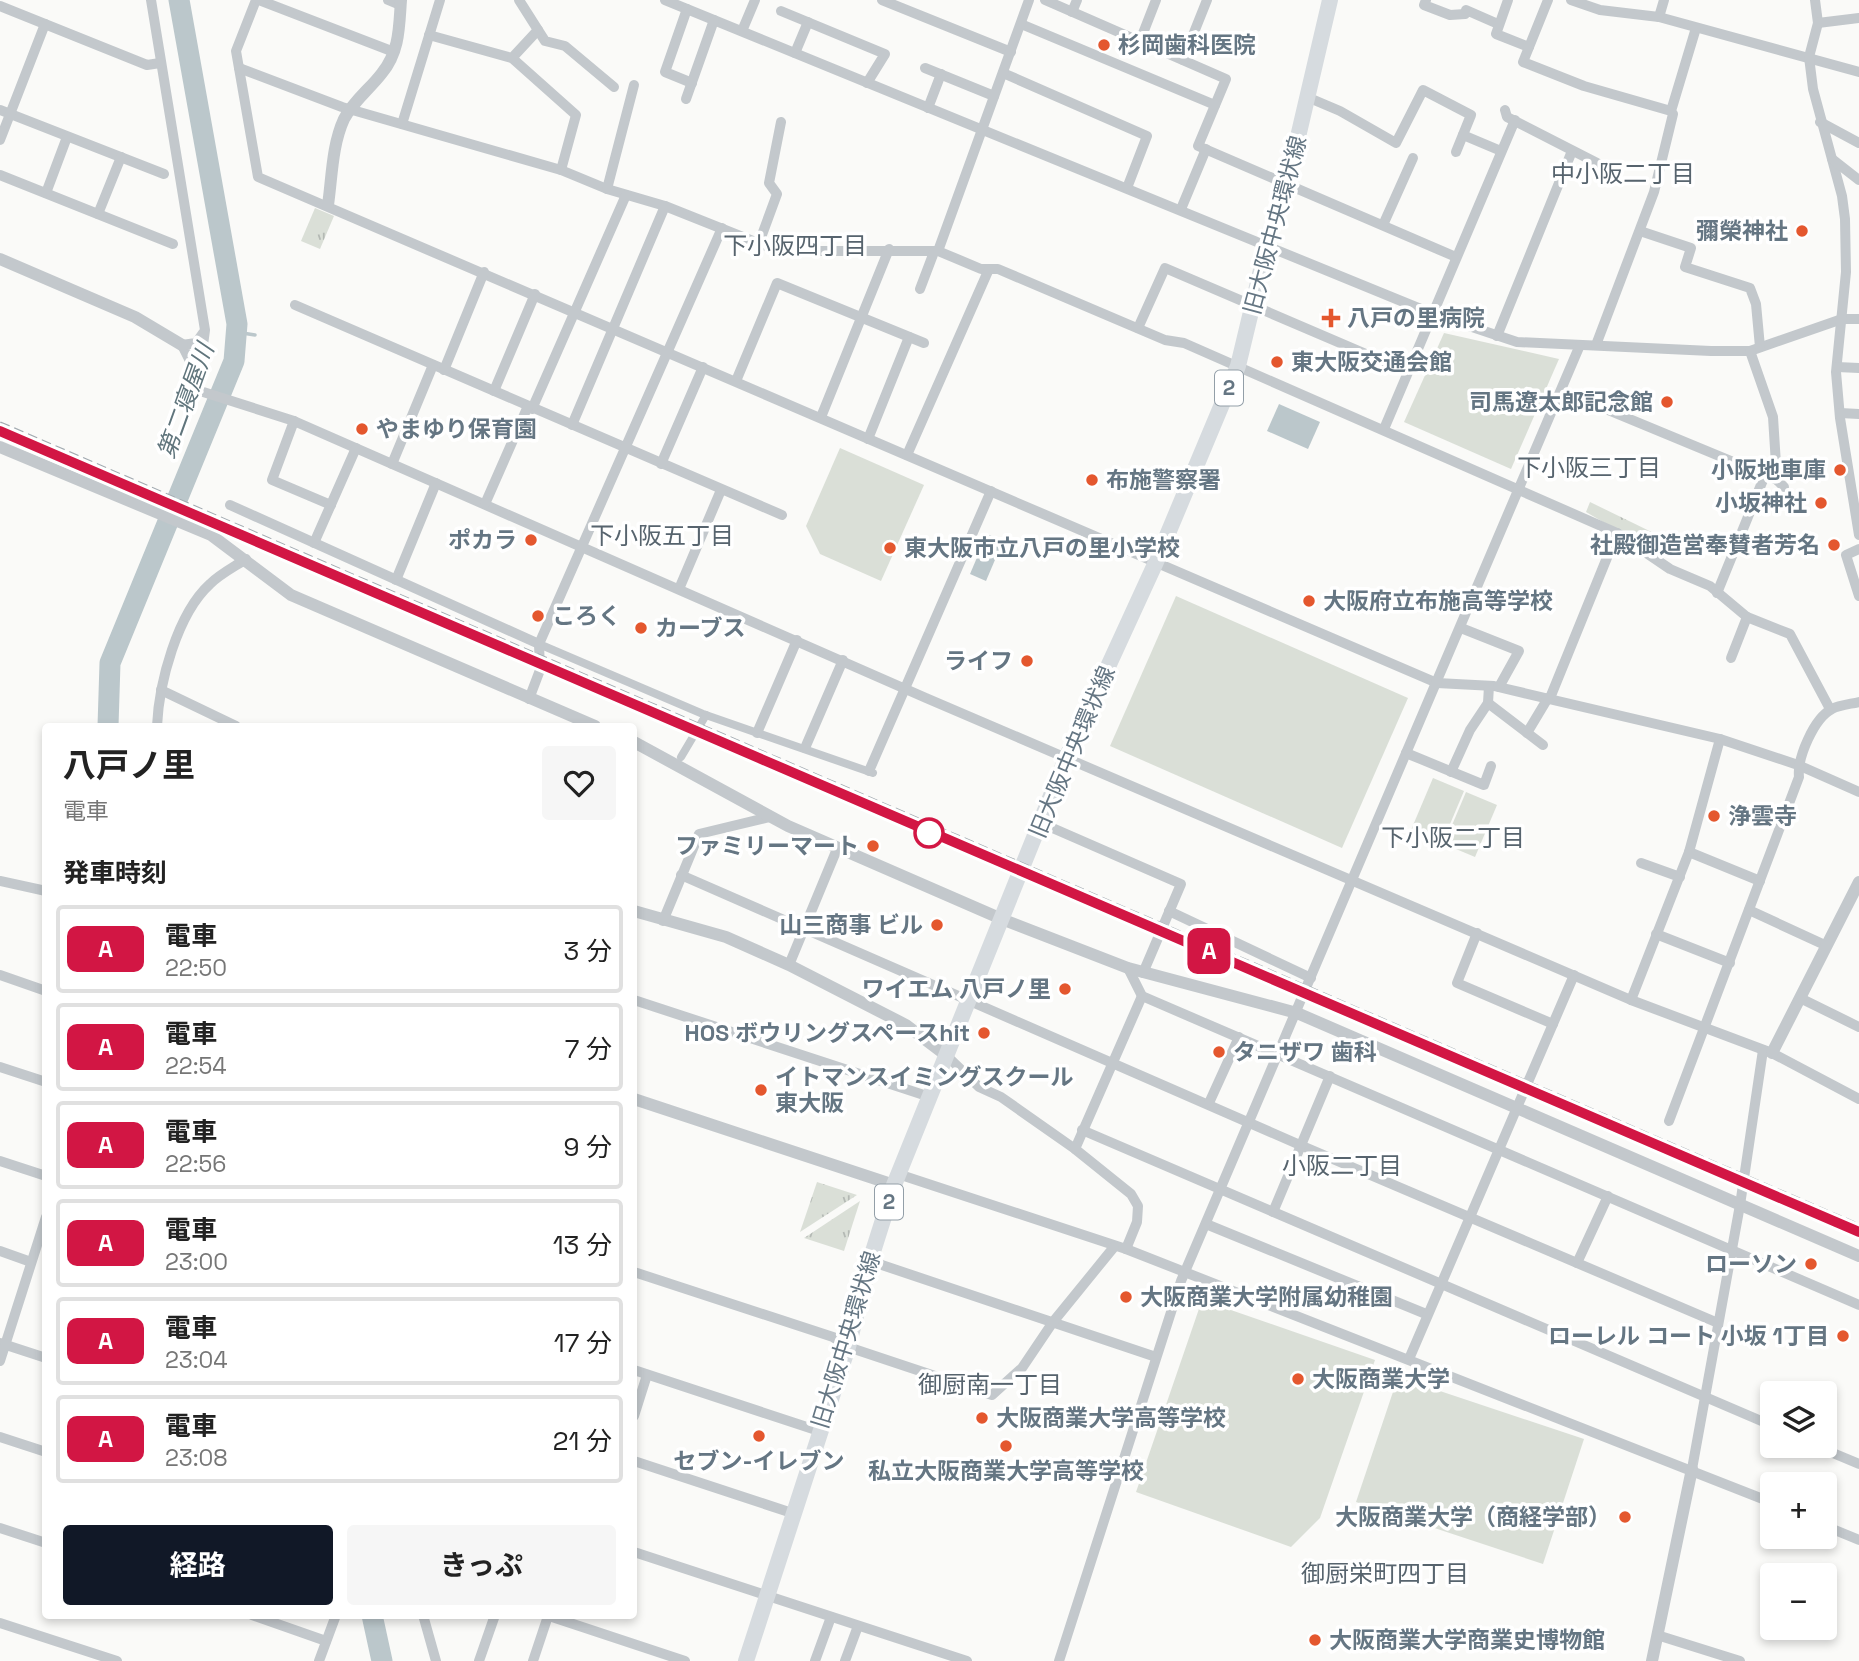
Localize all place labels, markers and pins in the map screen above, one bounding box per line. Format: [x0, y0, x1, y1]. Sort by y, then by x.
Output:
place label: 杉岡歯科医院 [1118, 30, 1256, 60]
marker: 杉岡歯科医院 [1096, 37, 1112, 53]
place label: 彌榮神社 [1696, 216, 1788, 246]
marker: 彌榮神社 [1794, 223, 1810, 239]
place label: 八戸の里病院 [1347, 303, 1485, 333]
marker: 八戸の里病院 [1321, 308, 1341, 328]
place label: 東大阪交通会館 [1291, 347, 1452, 377]
marker: 東大阪交通会館 [1269, 354, 1285, 370]
place label: 司馬遼太郎記念館 [1469, 387, 1653, 417]
marker: 司馬遼太郎記念館 [1659, 394, 1675, 410]
place label: やまゆり保育園 [376, 414, 537, 444]
marker: やまゆり保育園 [354, 421, 370, 437]
place label: 小阪地車庫 [1711, 455, 1826, 485]
marker: 小阪地車庫 [1832, 462, 1848, 478]
place label: 布施警察署 [1106, 465, 1221, 495]
marker: 布施警察署 [1084, 472, 1100, 488]
place label: 小坂神社 [1715, 488, 1807, 518]
marker: 小坂神社 [1813, 495, 1829, 511]
place label: ポカラ [448, 525, 517, 555]
place label: 社殿御造営奉賛者芳名 [1590, 530, 1820, 560]
marker: ポカラ [523, 532, 539, 548]
place label: 東大阪市立八戸の里小学校 [904, 533, 1180, 563]
marker: 社殿御造営奉賛者芳名 [1826, 537, 1842, 553]
marker: 東大阪市立八戸の里小学校 [882, 540, 898, 556]
place label: 大阪府立布施高等学校 [1323, 586, 1553, 616]
marker: 大阪府立布施高等学校 [1301, 593, 1317, 609]
place label: ころく [552, 601, 621, 631]
marker: ころく [530, 608, 546, 624]
place label: カーブス [655, 613, 746, 643]
marker: カーブス [633, 620, 649, 636]
place label: ライフ [944, 646, 1013, 676]
marker: ライフ [1019, 653, 1035, 669]
place label: 浄雲寺 [1728, 801, 1797, 831]
marker: 浄雲寺 [1706, 808, 1722, 824]
unlabelled marker [914, 818, 944, 848]
place label: ファミリーマート [675, 831, 859, 861]
marker: ファミリーマート [865, 838, 881, 854]
place label: 山三商事 ビル [779, 910, 923, 940]
marker: 山三商事 ビル [929, 917, 945, 933]
place label: ワイエム 八戸ノ里 [861, 974, 1051, 1004]
marker: ワイエム 八戸ノ里 [1057, 981, 1073, 997]
place label: HOS ボウリングスペースhit [685, 1018, 970, 1048]
marker: HOS ボウリングスペースhit [976, 1025, 992, 1041]
place label: タニザワ 歯科 [1233, 1037, 1377, 1067]
marker: タニザワ 歯科 [1211, 1044, 1227, 1060]
place label: イトマンスイミングスクール 東大阪 [775, 1062, 1074, 1118]
marker: イトマンスイミングスクール 東大阪 [753, 1082, 769, 1098]
place label: ローソン [1705, 1249, 1797, 1279]
marker: ローソン [1803, 1256, 1819, 1272]
place label: 大阪商業大学附属幼稚園 [1140, 1282, 1393, 1312]
marker: 大阪商業大学附属幼稚園 [1118, 1289, 1134, 1305]
place label: ローレル コート 小坂 1丁目 [1548, 1321, 1829, 1351]
marker: ローレル コート 小坂 1丁目 [1835, 1328, 1851, 1344]
place label: 大阪商業大学 [1312, 1364, 1450, 1394]
marker: 大阪商業大学 [1290, 1371, 1306, 1387]
place label: 大阪商業大学高等学校 [996, 1403, 1226, 1433]
marker: 大阪商業大学高等学校 [974, 1410, 990, 1426]
marker: セブン-イレブン [751, 1428, 767, 1444]
marker: 私立大阪商業大学高等学校 [998, 1438, 1014, 1454]
place label: セブン-イレブン [674, 1446, 844, 1476]
place label: 私立大阪商業大学高等学校 [868, 1456, 1144, 1486]
place label: 大阪商業大学（商経学部） [1335, 1502, 1611, 1532]
marker: 大阪商業大学（商経学部） [1617, 1509, 1633, 1525]
place label: 大阪商業大学商業史博物館 [1329, 1625, 1605, 1655]
marker: 大阪商業大学商業史博物館 [1307, 1632, 1323, 1648]

